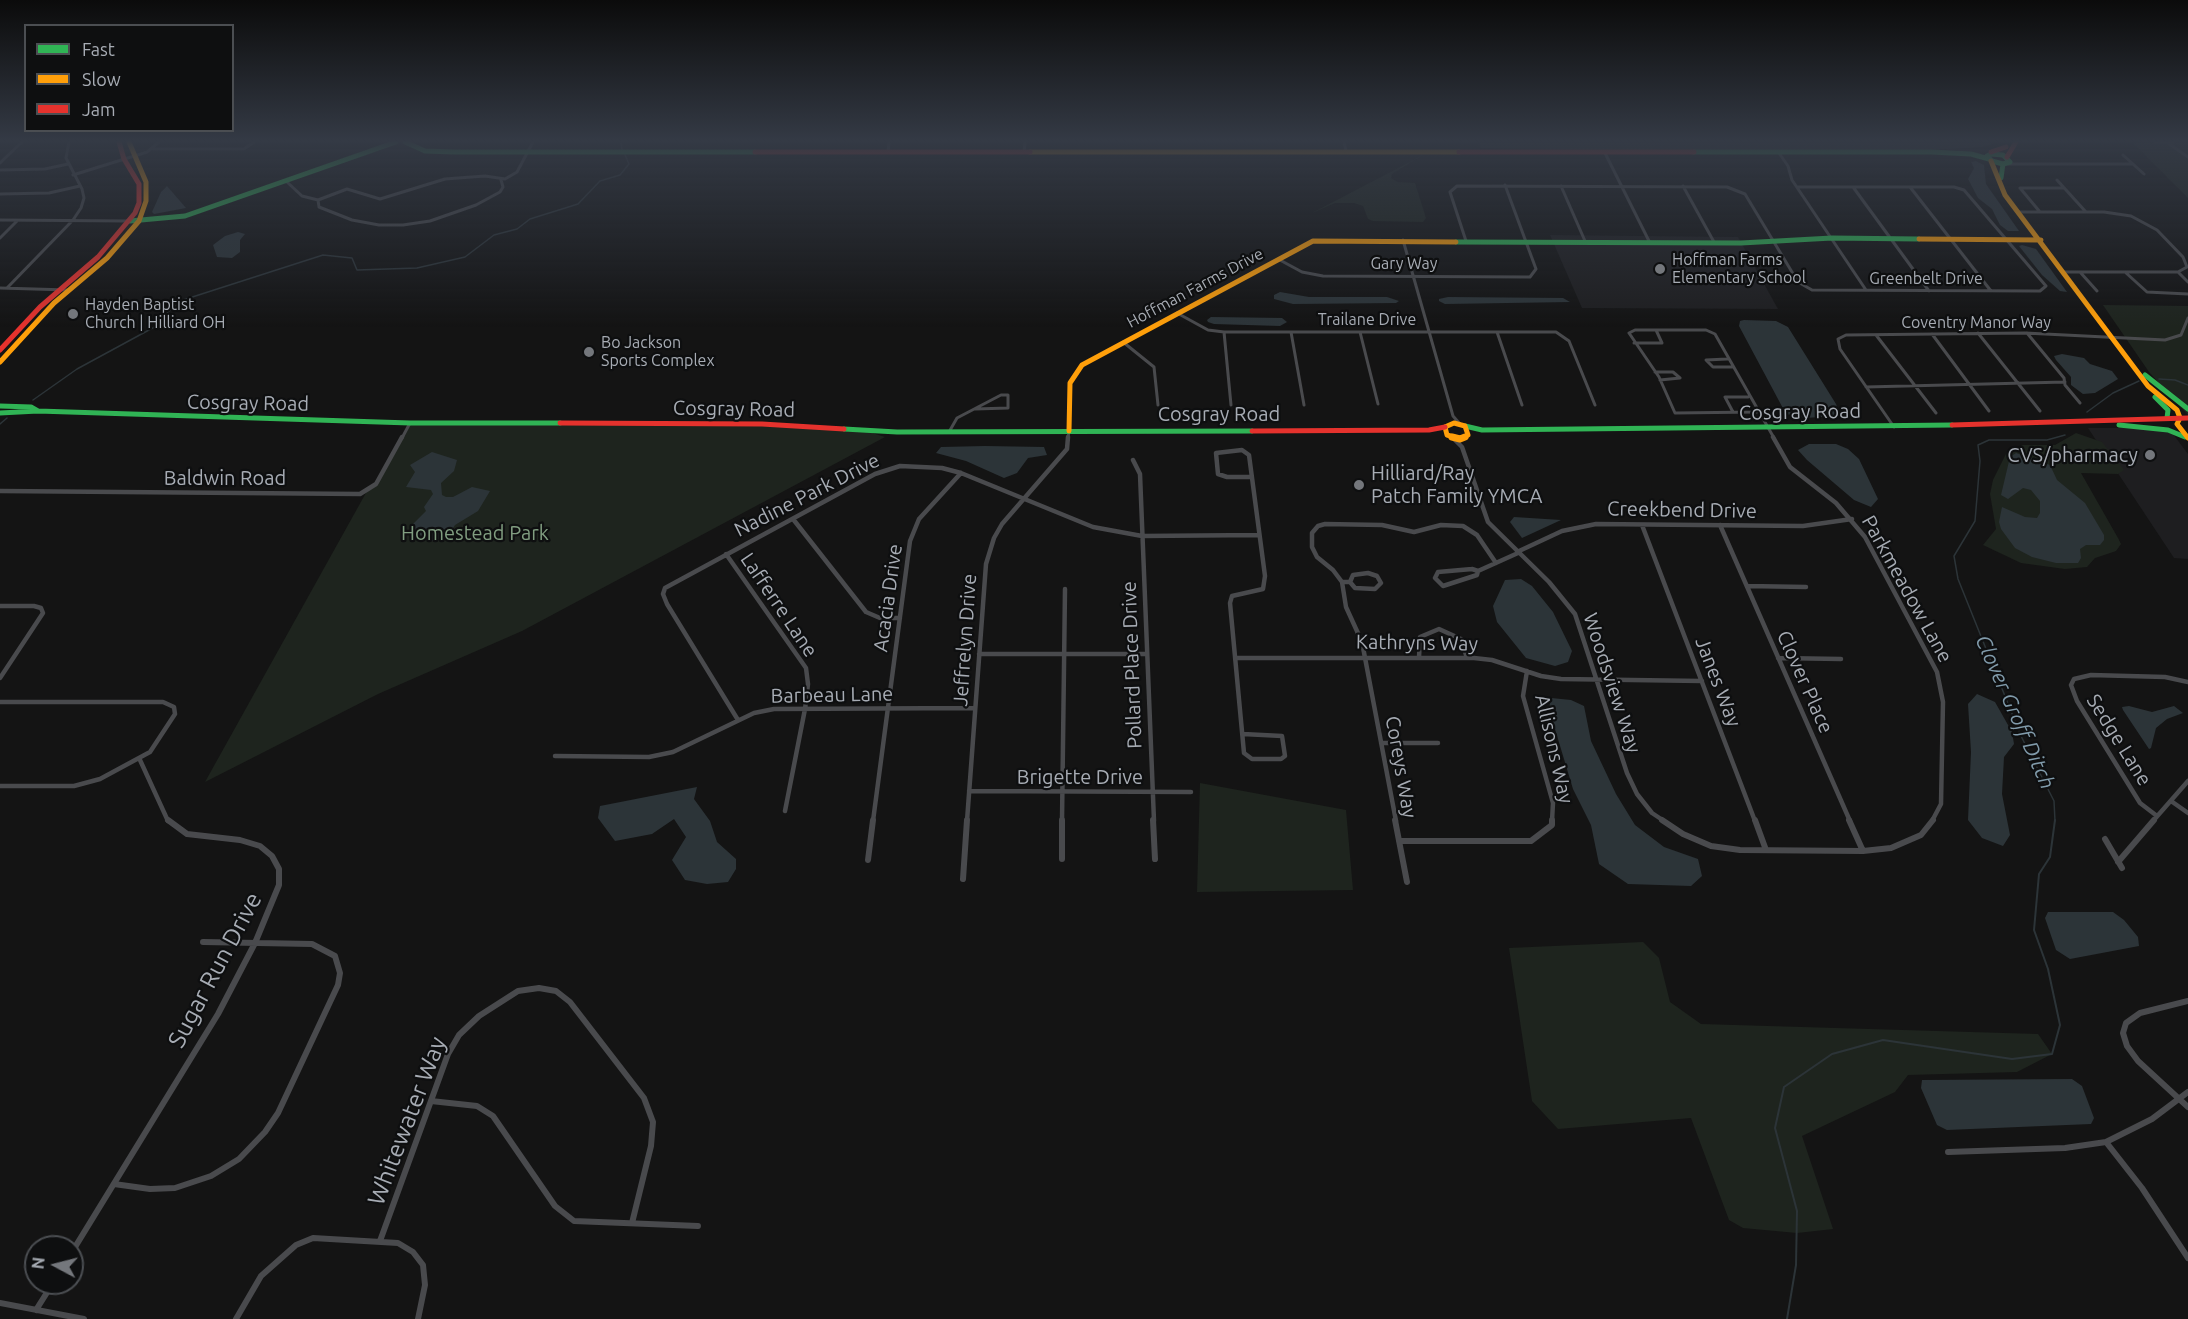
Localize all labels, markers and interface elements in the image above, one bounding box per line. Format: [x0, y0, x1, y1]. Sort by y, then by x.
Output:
legend [24, 24, 234, 132]
text: Fast [82, 39, 115, 59]
text: Slow [82, 69, 121, 89]
text: Jam [82, 99, 116, 119]
street label: Hoffman Farms Drive [1123, 244, 1267, 332]
place label: Hoffman Farms Elementary School [1672, 250, 1806, 288]
street label: Gary Way [1370, 254, 1438, 274]
marker: Hoffman Farms Elementary School [1653, 262, 1667, 276]
street label: Greenbelt Drive [1869, 269, 1983, 289]
place label: Hayden Baptist Church | Hilliard OH [85, 295, 226, 333]
marker: Hayden Baptist Church | Hilliard OH [66, 307, 80, 321]
street label: Trailane Drive [1318, 310, 1416, 330]
street label: Coventry Manor Way [1901, 313, 2051, 333]
place label: Bo Jackson Sports Complex [601, 333, 714, 371]
marker: Bo Jackson Sports Complex [582, 345, 596, 359]
street label: Cosgray Road [187, 390, 309, 416]
street label: Cosgray Road [673, 396, 795, 422]
street label: Cosgray Road [1739, 399, 1861, 425]
street label: Cosgray Road [1158, 402, 1280, 426]
place label: CVS/pharmacy [2007, 443, 2138, 467]
street label: Nadine Park Drive [730, 448, 884, 542]
marker: CVS/pharmacy [2143, 448, 2157, 462]
place label: Hilliard/Ray Patch Family YMCA [1371, 461, 1542, 508]
street label: Baldwin Road [164, 466, 286, 490]
marker: Hilliard/Ray Patch Family YMCA [1352, 478, 1366, 492]
street label: Creekbend Drive [1607, 497, 1757, 523]
street label: Parkmeadow Lane [1857, 511, 1957, 667]
park label: Homestead Park [401, 521, 549, 545]
street label: Acacia Drive [869, 542, 907, 654]
street label: Lafferre Lane [735, 548, 823, 662]
street label: Jeffrelyn Drive [948, 573, 982, 707]
street label: Pollard Place Drive [1117, 581, 1147, 749]
street label: Woodsview Way [1578, 610, 1646, 756]
street label: Clover Place [1772, 627, 1838, 737]
street label: Kathryns Way [1356, 630, 1478, 656]
water label: Clover Groff Ditch [1970, 631, 2060, 793]
street label: Janes Way [1690, 634, 1746, 730]
street label: Barbeau Lane [771, 682, 893, 708]
street label: Sedge Lane [2081, 690, 2157, 790]
street label: Allisons Way [1530, 692, 1578, 806]
street label: Coreys Way [1380, 714, 1422, 820]
street label: Brigette Drive [1017, 765, 1143, 789]
street label: Sugar Run Drive [162, 887, 268, 1053]
street label: Whitewater Way [362, 1033, 452, 1209]
north arrow [24, 1235, 84, 1295]
text: N [28, 1256, 48, 1270]

